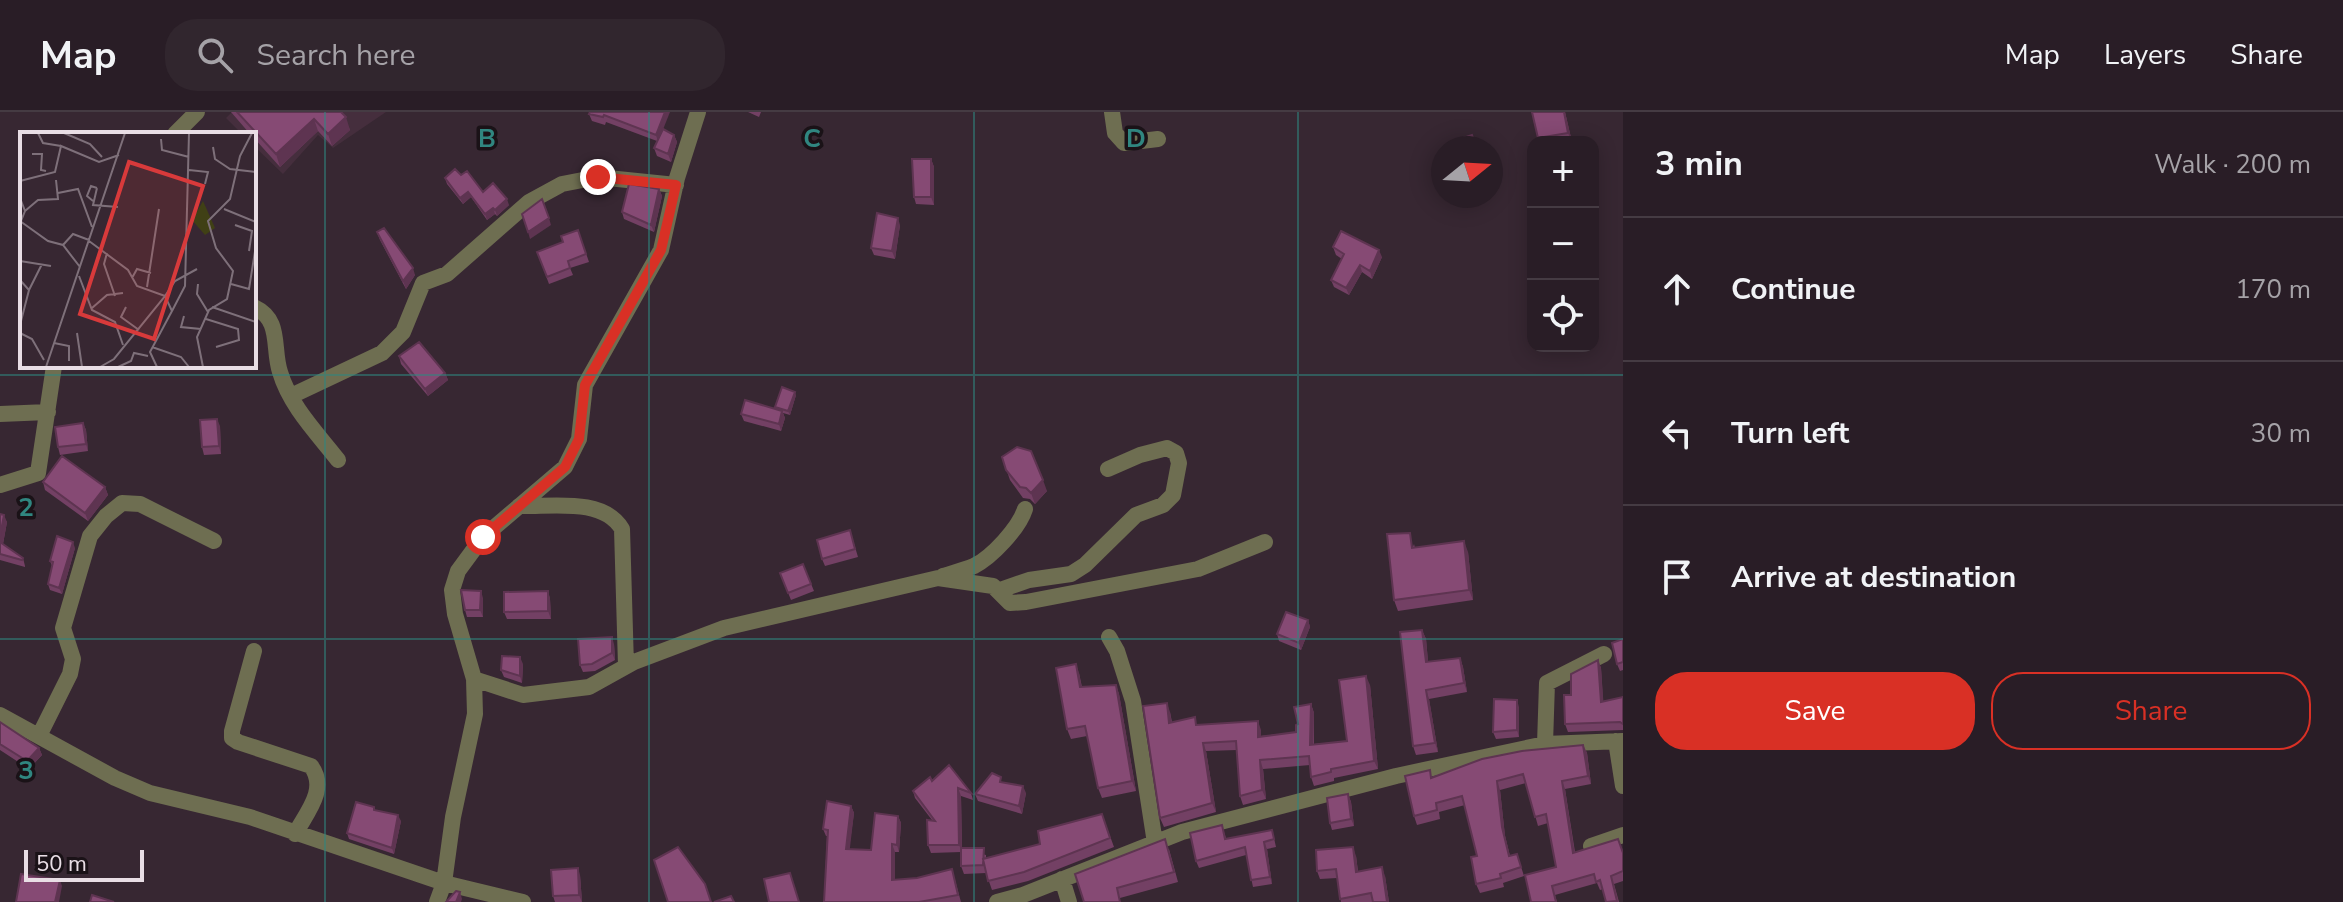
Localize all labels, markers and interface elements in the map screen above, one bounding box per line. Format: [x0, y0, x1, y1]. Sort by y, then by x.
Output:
search box [165, 19, 725, 91]
text: Map [40, 30, 117, 81]
icon: search [193, 33, 237, 77]
text: Search here [257, 35, 416, 76]
text: Map [2005, 36, 2060, 74]
text: Layers [2104, 36, 2186, 74]
text: Share [2230, 36, 2303, 74]
text: B [478, 121, 496, 156]
text: C [803, 121, 821, 156]
text: D [1126, 121, 1146, 156]
inset map [20, 132, 256, 368]
north arrow [1431, 136, 1503, 208]
map controls [1527, 136, 1599, 352]
button: + [1527, 136, 1599, 208]
text: 3 min [1655, 141, 1743, 187]
text: Walk · 200 m [2154, 147, 2311, 182]
route end [580, 159, 616, 195]
button: − [1527, 208, 1599, 280]
icon: ahead [1655, 267, 1699, 311]
text: Continue [1731, 269, 1856, 310]
text: 170 m [2235, 272, 2311, 307]
button: locate [1527, 280, 1599, 352]
icon: left [1655, 411, 1699, 455]
text: Turn left [1731, 413, 1849, 454]
text: 30 m [2251, 416, 2311, 451]
text: 2 [18, 490, 34, 525]
route start [465, 519, 501, 555]
icon: arrive [1655, 555, 1699, 599]
text: Arrive at destination [1731, 557, 2016, 598]
button: Save [1655, 672, 1975, 750]
button: Share [1991, 672, 2311, 750]
text: 3 [18, 753, 34, 788]
scale bar [24, 846, 144, 882]
text: 50 m [36, 849, 87, 879]

